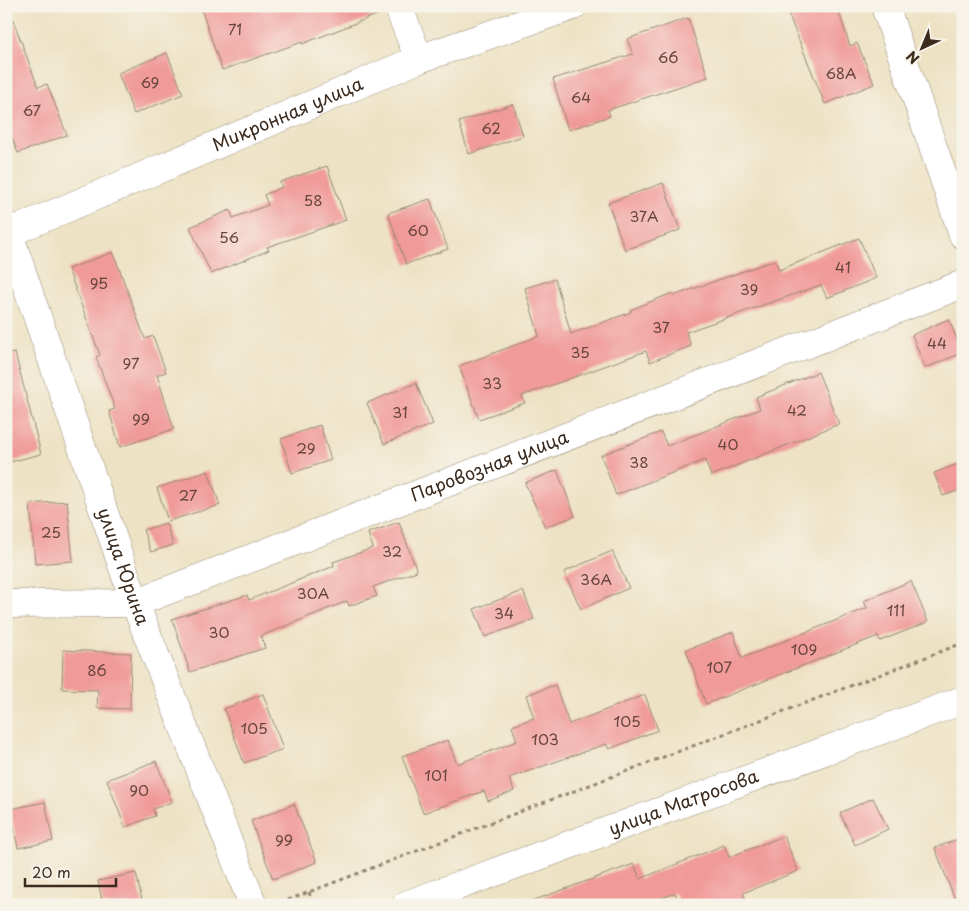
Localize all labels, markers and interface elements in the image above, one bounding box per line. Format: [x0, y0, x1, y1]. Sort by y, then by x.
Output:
house number: 71 [228, 17, 242, 40]
north arrow [896, 22, 946, 72]
house number: 66 [658, 45, 678, 68]
text: N [901, 46, 924, 69]
house number: 68А [825, 61, 857, 84]
street label: Микронная улица [207, 69, 367, 157]
house number: 69 [141, 70, 159, 93]
house number: 64 [571, 85, 591, 108]
house number: 67 [23, 98, 42, 121]
house number: 62 [481, 116, 501, 139]
house number: 58 [303, 188, 323, 211]
house number: 37А [629, 204, 659, 227]
house number: 60 [407, 218, 429, 241]
house number: 56 [219, 225, 239, 248]
house number: 41 [835, 255, 851, 278]
house number: 95 [90, 271, 108, 294]
house number: 39 [740, 277, 758, 300]
house number: 37 [652, 315, 670, 338]
house number: 44 [927, 331, 947, 354]
house number: 35 [570, 340, 590, 363]
house number: 97 [122, 351, 140, 374]
house number: 33 [482, 371, 502, 394]
house number: 42 [787, 398, 807, 421]
house number: 31 [392, 400, 408, 423]
house number: 99 [132, 407, 150, 430]
street label: Паровозная улица [406, 422, 573, 508]
house number: 40 [718, 432, 738, 455]
house number: 29 [296, 436, 316, 459]
house number: 38 [629, 450, 649, 473]
house number: 27 [179, 483, 198, 506]
street label: улица Юрина [91, 504, 158, 629]
house number: 25 [41, 520, 61, 543]
house number: 32 [382, 539, 402, 562]
house number: 36А [580, 567, 612, 590]
house number: 30А [297, 581, 329, 604]
house number: 111 [887, 598, 905, 621]
house number: 34 [494, 601, 514, 624]
house number: 30 [209, 620, 229, 643]
house number: 109 [791, 637, 817, 660]
house number: 107 [706, 655, 732, 678]
house number: 86 [87, 658, 107, 681]
house number: 105 [613, 709, 641, 732]
house number: 105 [240, 716, 268, 739]
house number: 103 [531, 727, 559, 750]
street label: улица Матросова [605, 761, 763, 841]
house number: 101 [424, 763, 448, 786]
house number: 90 [129, 778, 149, 801]
house number: 99 [275, 828, 293, 851]
scale bar [25, 856, 116, 888]
text: 20 m [32, 860, 71, 883]

